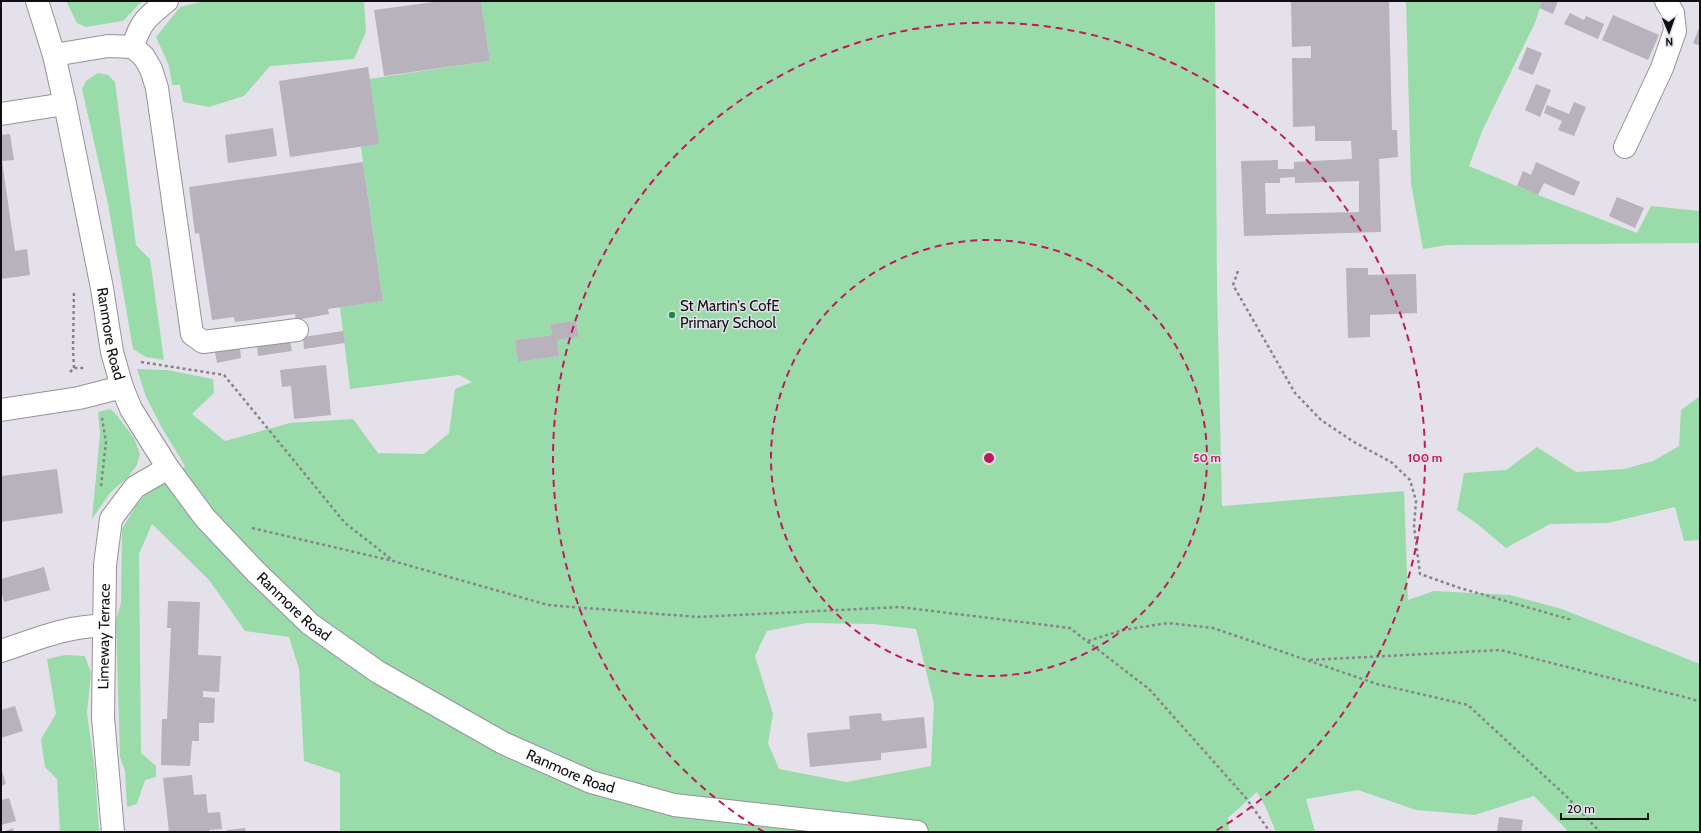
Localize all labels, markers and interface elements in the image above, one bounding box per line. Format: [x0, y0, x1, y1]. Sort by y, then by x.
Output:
north arrow [1649, 12, 1689, 52]
text: N [1665, 35, 1673, 49]
street label: Ranmore Road [93, 286, 129, 382]
place label: St Martin's CofE Primary School [680, 297, 780, 332]
marker: St Martin's CofE Primary School [667, 310, 677, 320]
text: 50 m [1193, 450, 1221, 465]
text: 100 m [1408, 450, 1442, 465]
centre of rings [982, 451, 996, 465]
street label: Ranmore Road [253, 569, 334, 645]
street label: Limeway Terrace [94, 583, 114, 689]
street label: Ranmore Road [523, 745, 617, 797]
scale bar [1561, 795, 1648, 821]
text: 20 m [1567, 801, 1595, 816]

